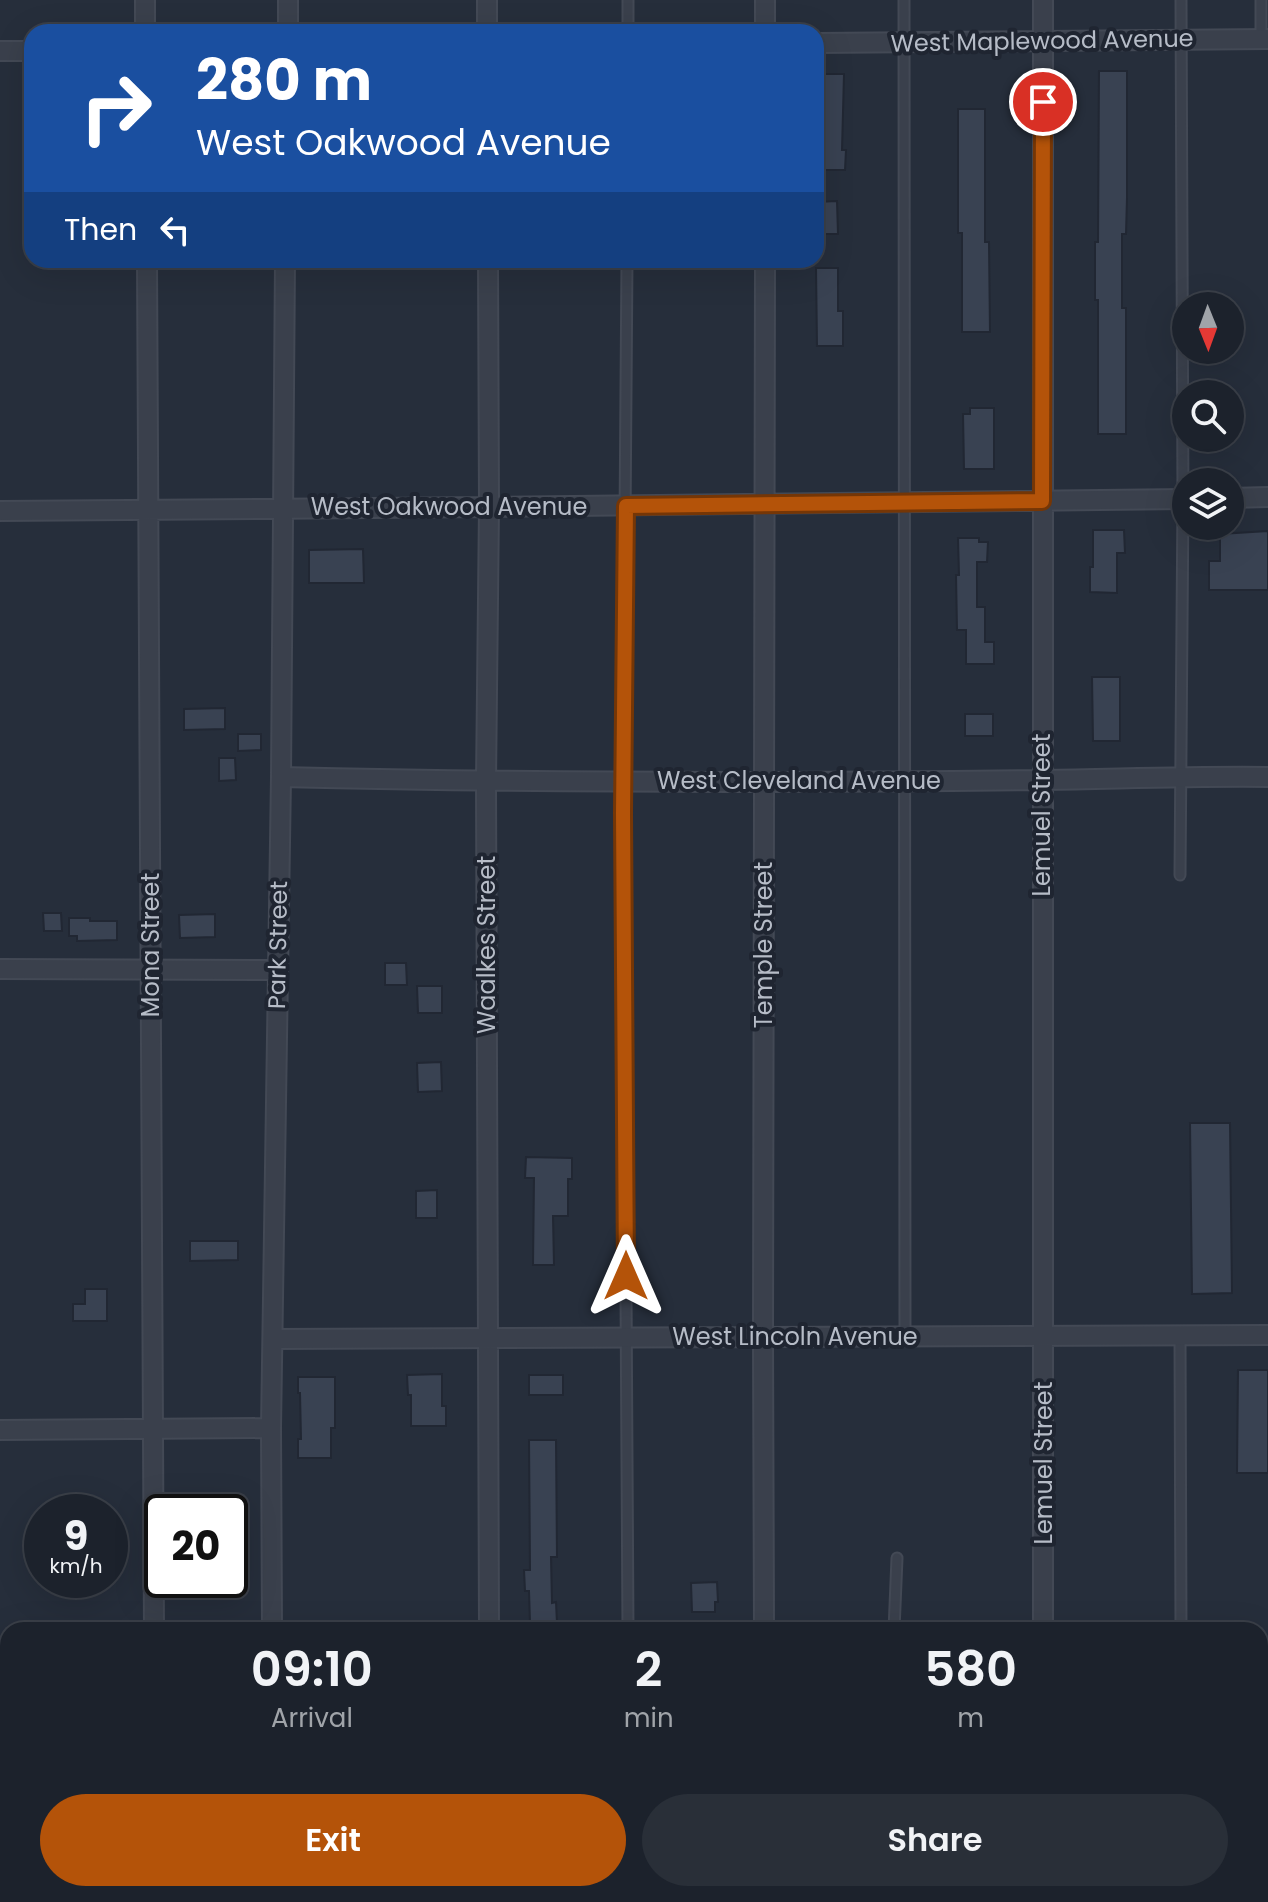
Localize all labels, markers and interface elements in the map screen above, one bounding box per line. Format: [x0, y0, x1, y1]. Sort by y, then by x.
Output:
street label: West Maplewood Avenue [890, 21, 1194, 60]
text: 280 m [196, 41, 372, 120]
icon: right [64, 56, 168, 160]
pin [1009, 68, 1077, 136]
icon: arrive [1021, 80, 1065, 124]
text: West Oakwood Avenue [196, 117, 611, 168]
text: Then [64, 208, 137, 251]
icon: left [153, 208, 197, 252]
north arrow [1172, 292, 1244, 364]
map controls [1172, 292, 1244, 540]
button: search [1172, 380, 1244, 452]
button: layers [1172, 468, 1244, 540]
street label: West Oakwood Avenue [311, 490, 587, 523]
street label: Lemuel Street [1025, 734, 1058, 896]
street label: West Cleveland Avenue [657, 764, 941, 797]
street label: Waalkes Street [470, 856, 503, 1034]
street label: Temple Street [747, 862, 780, 1028]
street label: Mona Street [134, 873, 167, 1017]
street label: Park Street [260, 881, 295, 1009]
position arrow [584, 1234, 668, 1318]
street label: West Lincoln Avenue [672, 1320, 918, 1353]
street label: Lemuel Street [1027, 1382, 1060, 1544]
speed limit sign: 20 [144, 1494, 248, 1598]
text: 9 [64, 1508, 88, 1564]
text: km/h [49, 1552, 103, 1580]
text: 09:10 [251, 1636, 373, 1703]
text: 2 [635, 1636, 662, 1703]
text: 580 [924, 1636, 1017, 1703]
text: Arrival [271, 1700, 353, 1736]
text: min [624, 1700, 674, 1736]
text: m [957, 1700, 984, 1736]
button: Exit [40, 1794, 626, 1886]
button: Share [642, 1794, 1228, 1886]

